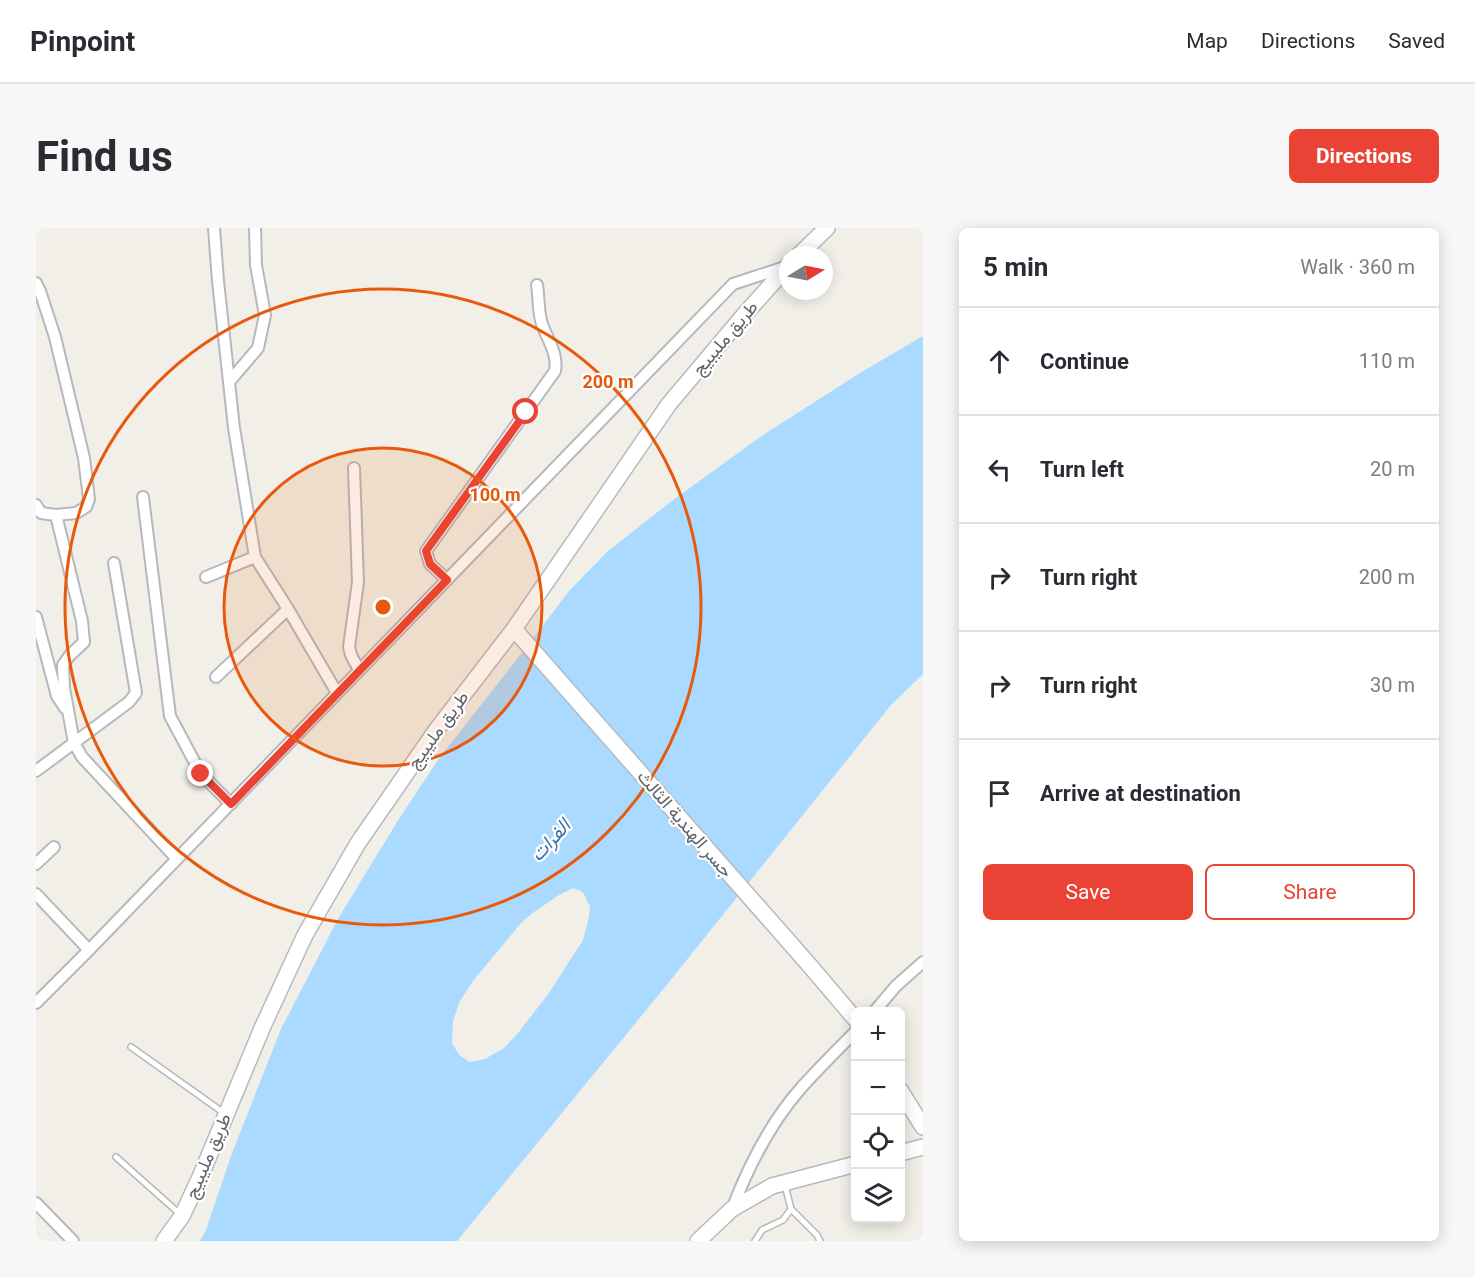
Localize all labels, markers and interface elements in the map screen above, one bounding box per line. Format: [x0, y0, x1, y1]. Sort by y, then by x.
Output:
text: Pinpoint [30, 25, 135, 58]
text: Map [1186, 29, 1228, 53]
text: Directions [1261, 29, 1355, 53]
text: Saved [1388, 29, 1445, 53]
button: Directions [1289, 129, 1439, 183]
text: Find us [36, 132, 173, 181]
north arrow [779, 246, 833, 300]
text: 5 min [983, 252, 1048, 282]
text: Walk · 360 m [1300, 255, 1415, 279]
street label: طريق مليبيج [687, 296, 763, 380]
icon: ahead [983, 345, 1016, 378]
text: Continue [1040, 349, 1129, 374]
text: 110 m [1359, 349, 1415, 373]
text: 200 m [582, 371, 634, 392]
route start [512, 398, 538, 424]
icon: left [983, 453, 1016, 486]
text: Turn left [1040, 457, 1124, 482]
text: 20 m [1370, 457, 1415, 481]
text: 100 m [469, 484, 521, 505]
icon: right [983, 561, 1016, 594]
text: Turn right [1040, 565, 1137, 590]
text: 200 m [1359, 565, 1415, 589]
centre of rings [373, 597, 393, 617]
icon: right [983, 669, 1016, 702]
text: Turn right [1040, 673, 1137, 698]
text: 30 m [1370, 673, 1415, 697]
street label: طريق مليبيج [402, 687, 474, 774]
route end [187, 760, 213, 786]
street label: جسر الهندية الثالث [632, 766, 738, 882]
icon: arrive [983, 777, 1016, 810]
text: Arrive at destination [1040, 781, 1241, 806]
water label: الفرات [525, 812, 578, 867]
button: Save [983, 864, 1193, 920]
button: Share [1205, 864, 1415, 920]
map controls [851, 1007, 905, 1223]
button: + [851, 1007, 905, 1061]
button: − [851, 1061, 905, 1115]
street label: طريق مليبيج [180, 1110, 237, 1202]
button: locate [851, 1115, 905, 1169]
button: layers [851, 1169, 905, 1223]

